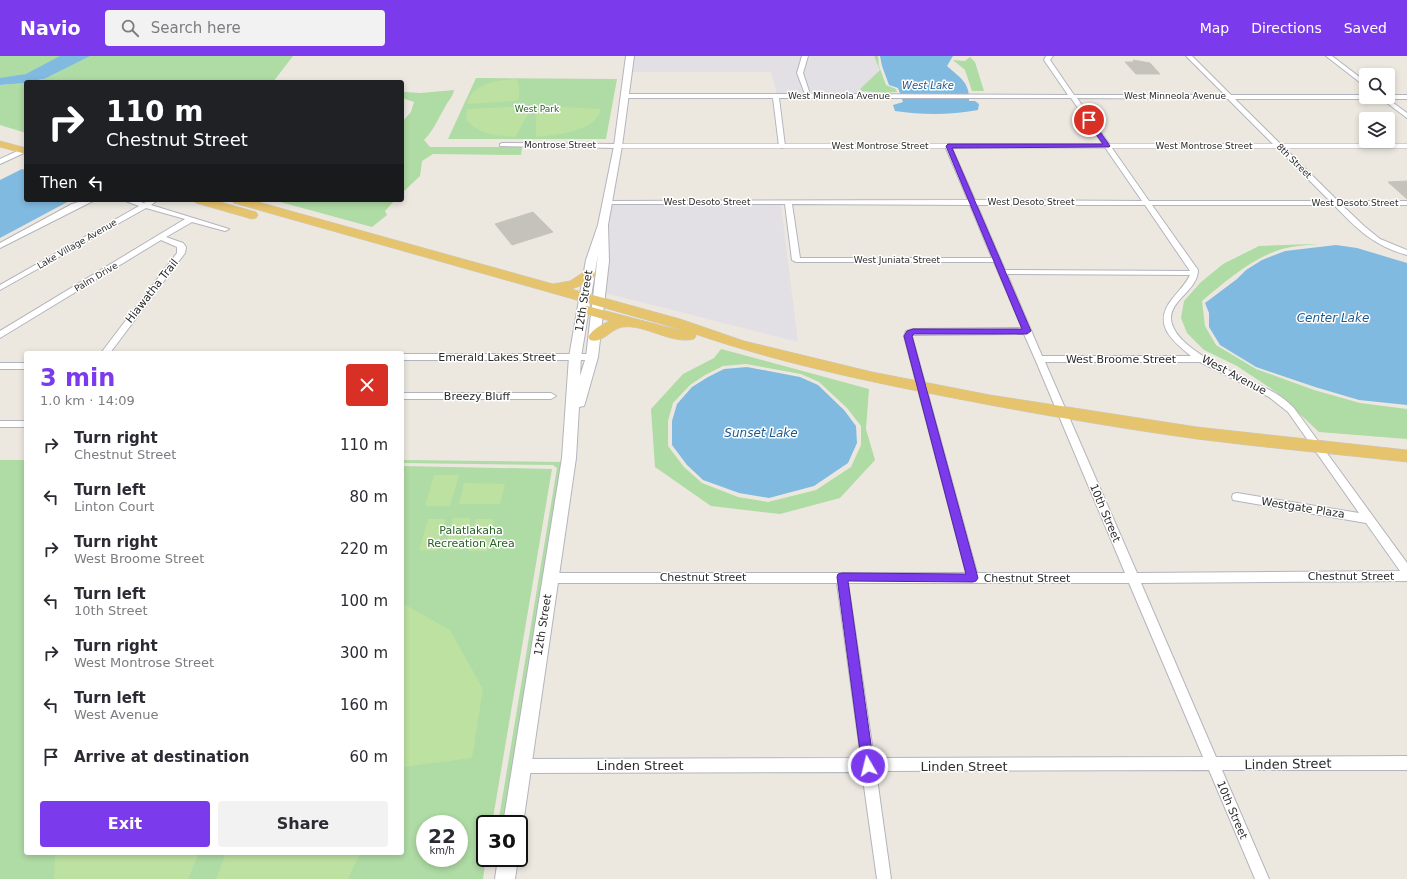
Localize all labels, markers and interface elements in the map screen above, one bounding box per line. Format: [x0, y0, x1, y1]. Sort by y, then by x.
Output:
search box [105, 10, 385, 46]
text: Navio [20, 17, 81, 39]
icon: search [119, 17, 141, 39]
text: Search here [151, 19, 241, 37]
text: Map [1200, 20, 1229, 36]
text: Directions [1251, 20, 1322, 36]
text: Saved [1344, 20, 1387, 36]
map controls [1359, 68, 1395, 148]
button: search [1359, 68, 1395, 104]
water label: West Lake [902, 80, 954, 91]
street label: West Minneola Avenue [788, 91, 890, 101]
street label: West Minneola Avenue [1124, 91, 1226, 101]
text: 110 m [106, 95, 203, 128]
icon: right [40, 96, 92, 148]
pin [1072, 103, 1106, 137]
park label: West Park [515, 104, 560, 114]
icon: arrive [1078, 109, 1100, 131]
button: layers [1359, 112, 1395, 148]
text: Chestnut Street [106, 129, 248, 150]
street label: Montrose Street [524, 140, 596, 150]
street label: West Montrose Street [832, 141, 929, 151]
street label: West Montrose Street [1156, 141, 1253, 151]
street label: 8th Street [1274, 141, 1314, 181]
icon: left [85, 172, 107, 194]
text: Then [40, 174, 77, 192]
street label: West Desoto Street [664, 197, 751, 207]
street label: West Desoto Street [988, 197, 1075, 207]
street label: West Desoto Street [1312, 198, 1399, 208]
street label: Lake Village Avenue [35, 217, 119, 271]
street label: West Juniata Street [854, 255, 941, 265]
street label: Hiawatha Trail [123, 256, 181, 326]
street label: Palm Drive [73, 260, 120, 294]
street label: 12th Street [573, 269, 595, 333]
water label: Center Lake [1297, 311, 1369, 325]
street label: Emerald Lakes Street [438, 351, 556, 364]
street label: West Avenue [1199, 352, 1269, 398]
street label: West Broome Street [1066, 353, 1177, 366]
text: 3 min [40, 364, 115, 392]
button: close [346, 364, 388, 406]
street label: Breezy Bluff [444, 390, 511, 403]
text: 1.0 km · 14:09 [40, 393, 135, 408]
water label: Sunset Lake [724, 426, 798, 440]
text: Turn right [74, 429, 158, 447]
icon: right [40, 434, 62, 456]
text: 110 m [340, 436, 388, 454]
text: Chestnut Street [74, 447, 176, 462]
text: Turn left [74, 481, 146, 499]
street label: 10th Street [1087, 482, 1123, 545]
icon: left [40, 486, 62, 508]
text: 80 m [350, 488, 388, 506]
street label: Westgate Plaza [1260, 495, 1346, 521]
text: Linton Court [74, 499, 154, 514]
park label: Palatlakaha Recreation Area [427, 524, 515, 550]
text: Turn right [74, 533, 158, 551]
icon: right [40, 538, 62, 560]
text: 220 m [340, 540, 388, 558]
text: West Broome Street [74, 551, 204, 566]
street label: Chestnut Street [1308, 570, 1395, 583]
street label: Chestnut Street [660, 571, 747, 584]
street label: Chestnut Street [984, 572, 1071, 585]
text: Turn left [74, 585, 146, 603]
icon: left [40, 590, 62, 612]
text: 100 m [340, 592, 388, 610]
street label: 12th Street [532, 593, 554, 657]
text: 10th Street [74, 603, 148, 618]
text: Turn right [74, 637, 158, 655]
icon: right [40, 642, 62, 664]
text: 300 m [340, 644, 388, 662]
text: West Montrose Street [74, 655, 214, 670]
text: Turn left [74, 689, 146, 707]
icon: left [40, 694, 62, 716]
text: 160 m [340, 696, 388, 714]
text: West Avenue [74, 707, 158, 722]
position arrow [847, 745, 889, 787]
icon: arrive [40, 746, 62, 768]
text: Arrive at destination [74, 748, 249, 766]
text: 60 m [350, 748, 388, 766]
street label: Linden Street [1244, 756, 1332, 772]
street label: Linden Street [596, 758, 684, 773]
street label: Linden Street [920, 759, 1008, 774]
street label: 10th Street [1214, 779, 1250, 842]
button: Exit [40, 801, 210, 847]
button: Share [218, 801, 388, 847]
speed limit sign: 30 [476, 815, 528, 867]
text: 22 [428, 824, 456, 848]
text: km/h [429, 845, 455, 856]

